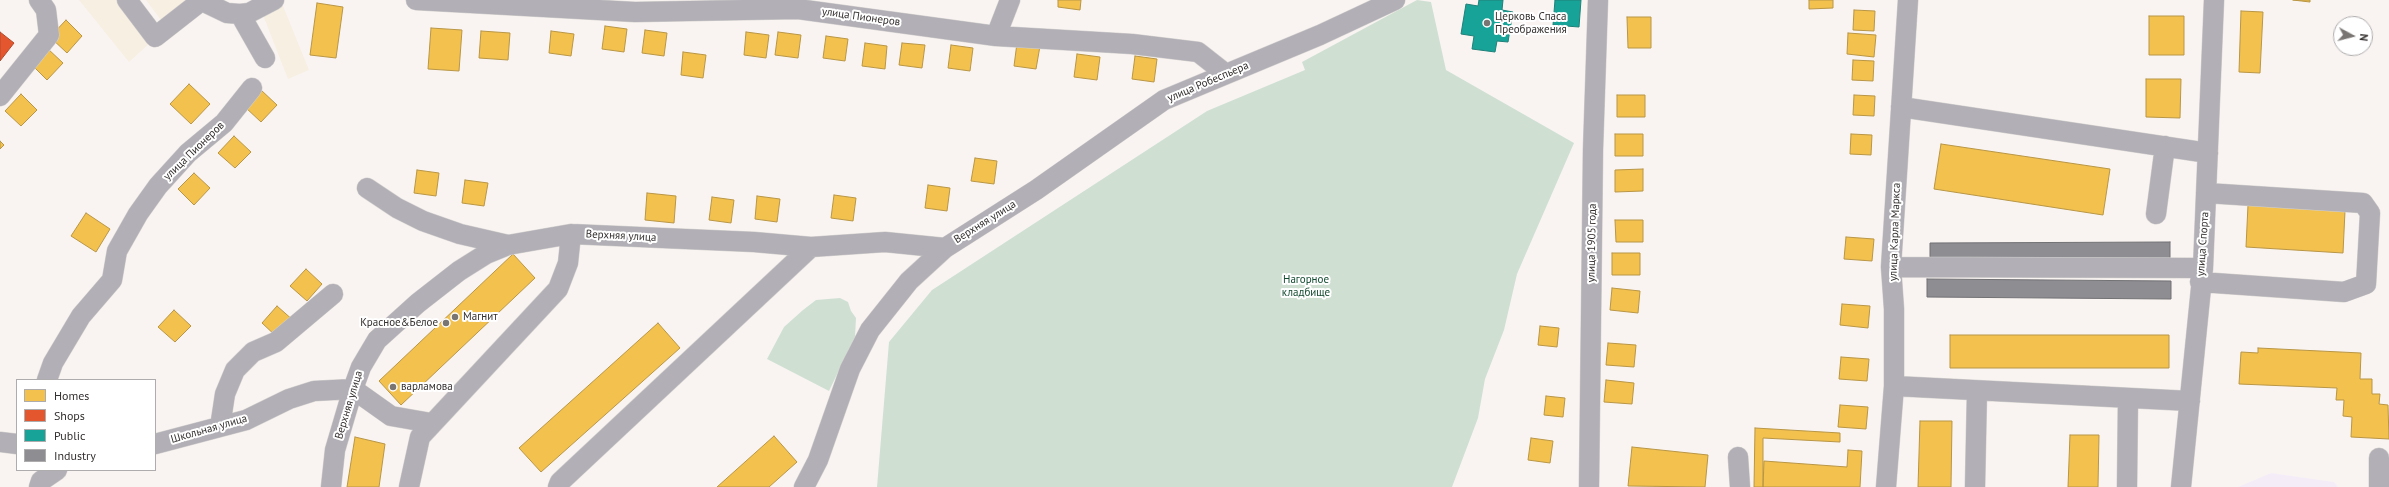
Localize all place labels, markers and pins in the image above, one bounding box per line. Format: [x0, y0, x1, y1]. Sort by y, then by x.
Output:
place label: Церковь Спаса Преображения [1495, 10, 1567, 36]
marker: Церковь Спаса Преображения [1482, 18, 1492, 28]
place label: Магнит [463, 310, 498, 324]
marker: Магнит [450, 312, 460, 322]
place label: Красное&Белое [360, 316, 438, 330]
marker: Красное&Белое [441, 318, 451, 328]
place label: варламова [401, 380, 453, 394]
marker: варламова [388, 382, 398, 392]

